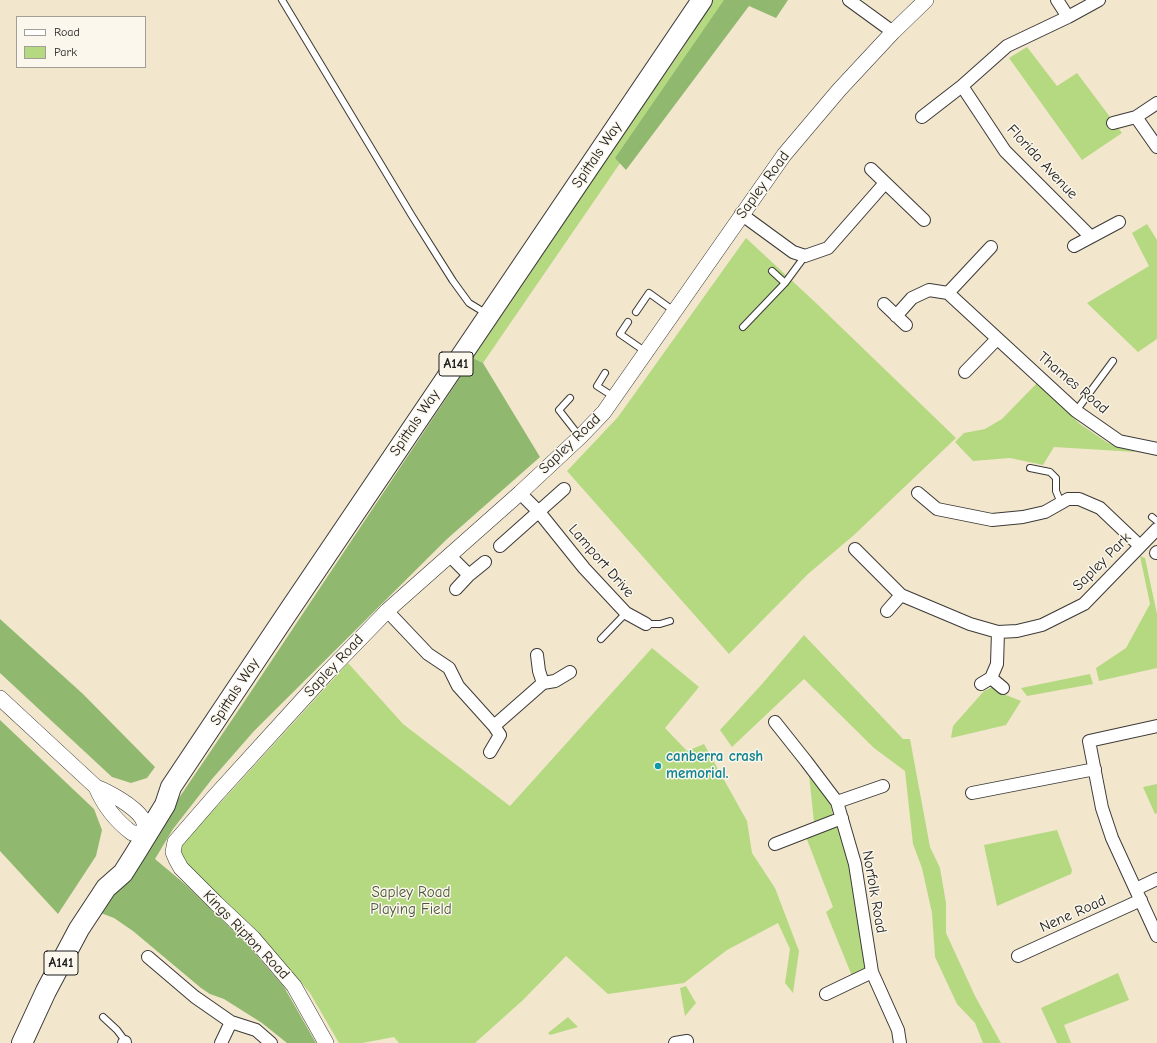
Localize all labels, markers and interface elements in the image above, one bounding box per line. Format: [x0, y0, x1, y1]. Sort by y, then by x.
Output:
legend [16, 16, 146, 68]
text: Road [54, 25, 80, 39]
text: Park [54, 45, 77, 59]
street label: Spittals Way [568, 118, 626, 192]
street label: Florida Avenue [1003, 121, 1081, 203]
street label: Sapley Road [733, 148, 793, 222]
street label: Thames Road [1034, 348, 1112, 418]
road number: A141 [439, 352, 473, 376]
street label: Spittals Way [386, 386, 444, 460]
street label: Sapley Road [535, 410, 605, 478]
street label: Lamport Drive [564, 521, 638, 601]
street label: Sapley Park [1069, 529, 1135, 595]
street label: Sapley Road [301, 631, 367, 701]
street label: Spittals Way [207, 655, 263, 729]
place label: canberra crash memorial. [666, 748, 763, 783]
marker: canberra crash memorial. [653, 761, 663, 771]
street label: Norfolk Road [858, 849, 890, 935]
park label: Sapley Road Playing Field [370, 884, 452, 919]
street label: Kings Ripton Road [199, 887, 293, 983]
street label: Nene Road [1037, 891, 1109, 937]
road number: A141 [44, 951, 78, 975]

